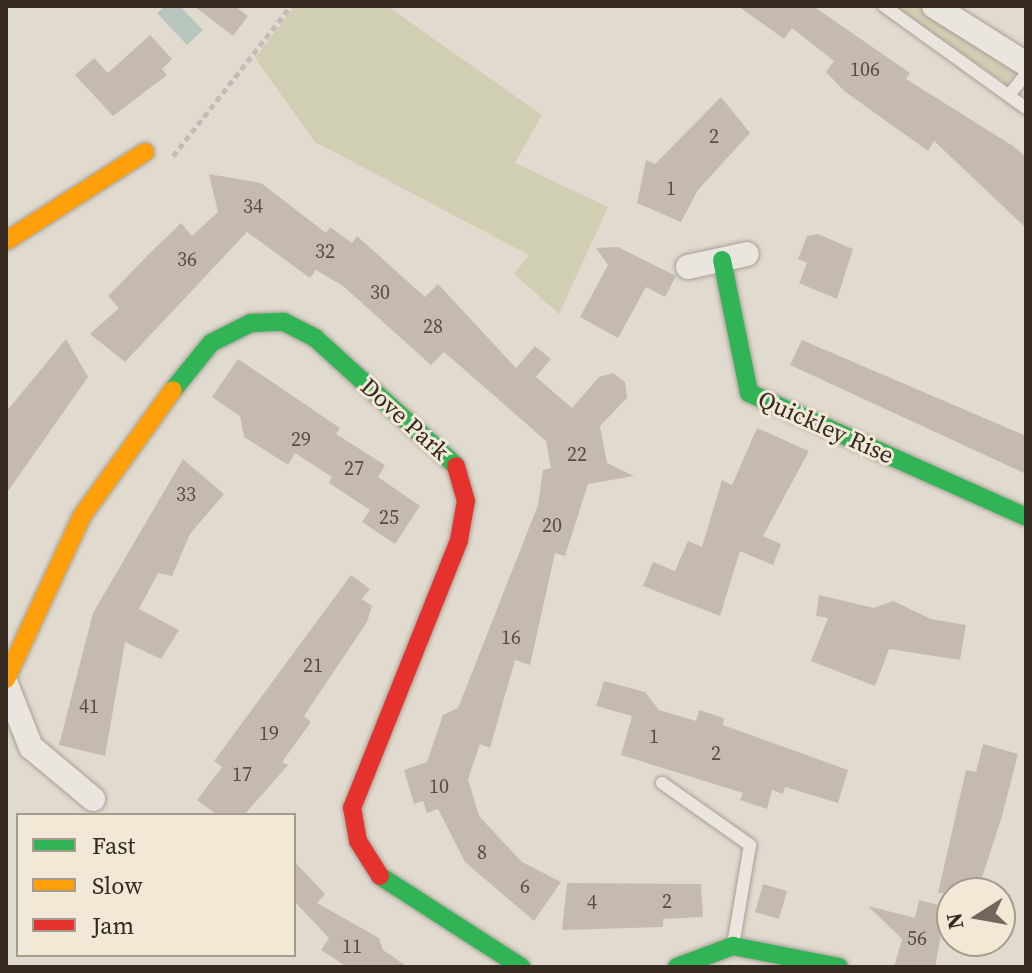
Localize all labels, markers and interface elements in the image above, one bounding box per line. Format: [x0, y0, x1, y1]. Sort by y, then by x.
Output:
house number: 106 [850, 57, 880, 81]
house number: 2 [709, 124, 719, 148]
house number: 1 [666, 176, 676, 200]
house number: 34 [243, 194, 263, 218]
house number: 32 [315, 239, 335, 263]
house number: 36 [177, 247, 197, 271]
house number: 30 [370, 280, 390, 304]
house number: 28 [423, 314, 443, 338]
street label: Dove Park [355, 372, 455, 466]
street label: Quickley Rise [754, 384, 898, 470]
house number: 29 [291, 427, 311, 451]
house number: 22 [567, 442, 587, 466]
house number: 27 [344, 456, 364, 480]
house number: 33 [176, 482, 196, 506]
house number: 25 [379, 505, 399, 529]
house number: 20 [542, 513, 562, 537]
house number: 16 [501, 625, 521, 649]
house number: 21 [303, 653, 323, 677]
house number: 41 [79, 694, 99, 718]
house number: 19 [259, 721, 279, 745]
house number: 1 [649, 724, 659, 748]
house number: 2 [711, 741, 721, 765]
house number: 17 [232, 762, 252, 786]
house number: 10 [429, 774, 449, 798]
legend [16, 813, 296, 957]
text: Fast [92, 829, 135, 862]
house number: 8 [477, 840, 487, 864]
text: Slow [92, 869, 143, 902]
house number: 6 [520, 874, 530, 898]
north arrow [936, 877, 1016, 957]
house number: 2 [662, 889, 672, 913]
house number: 4 [587, 890, 597, 914]
text: Jam [92, 909, 134, 942]
text: N [938, 910, 971, 932]
house number: 56 [907, 926, 927, 950]
house number: 11 [342, 934, 362, 958]

